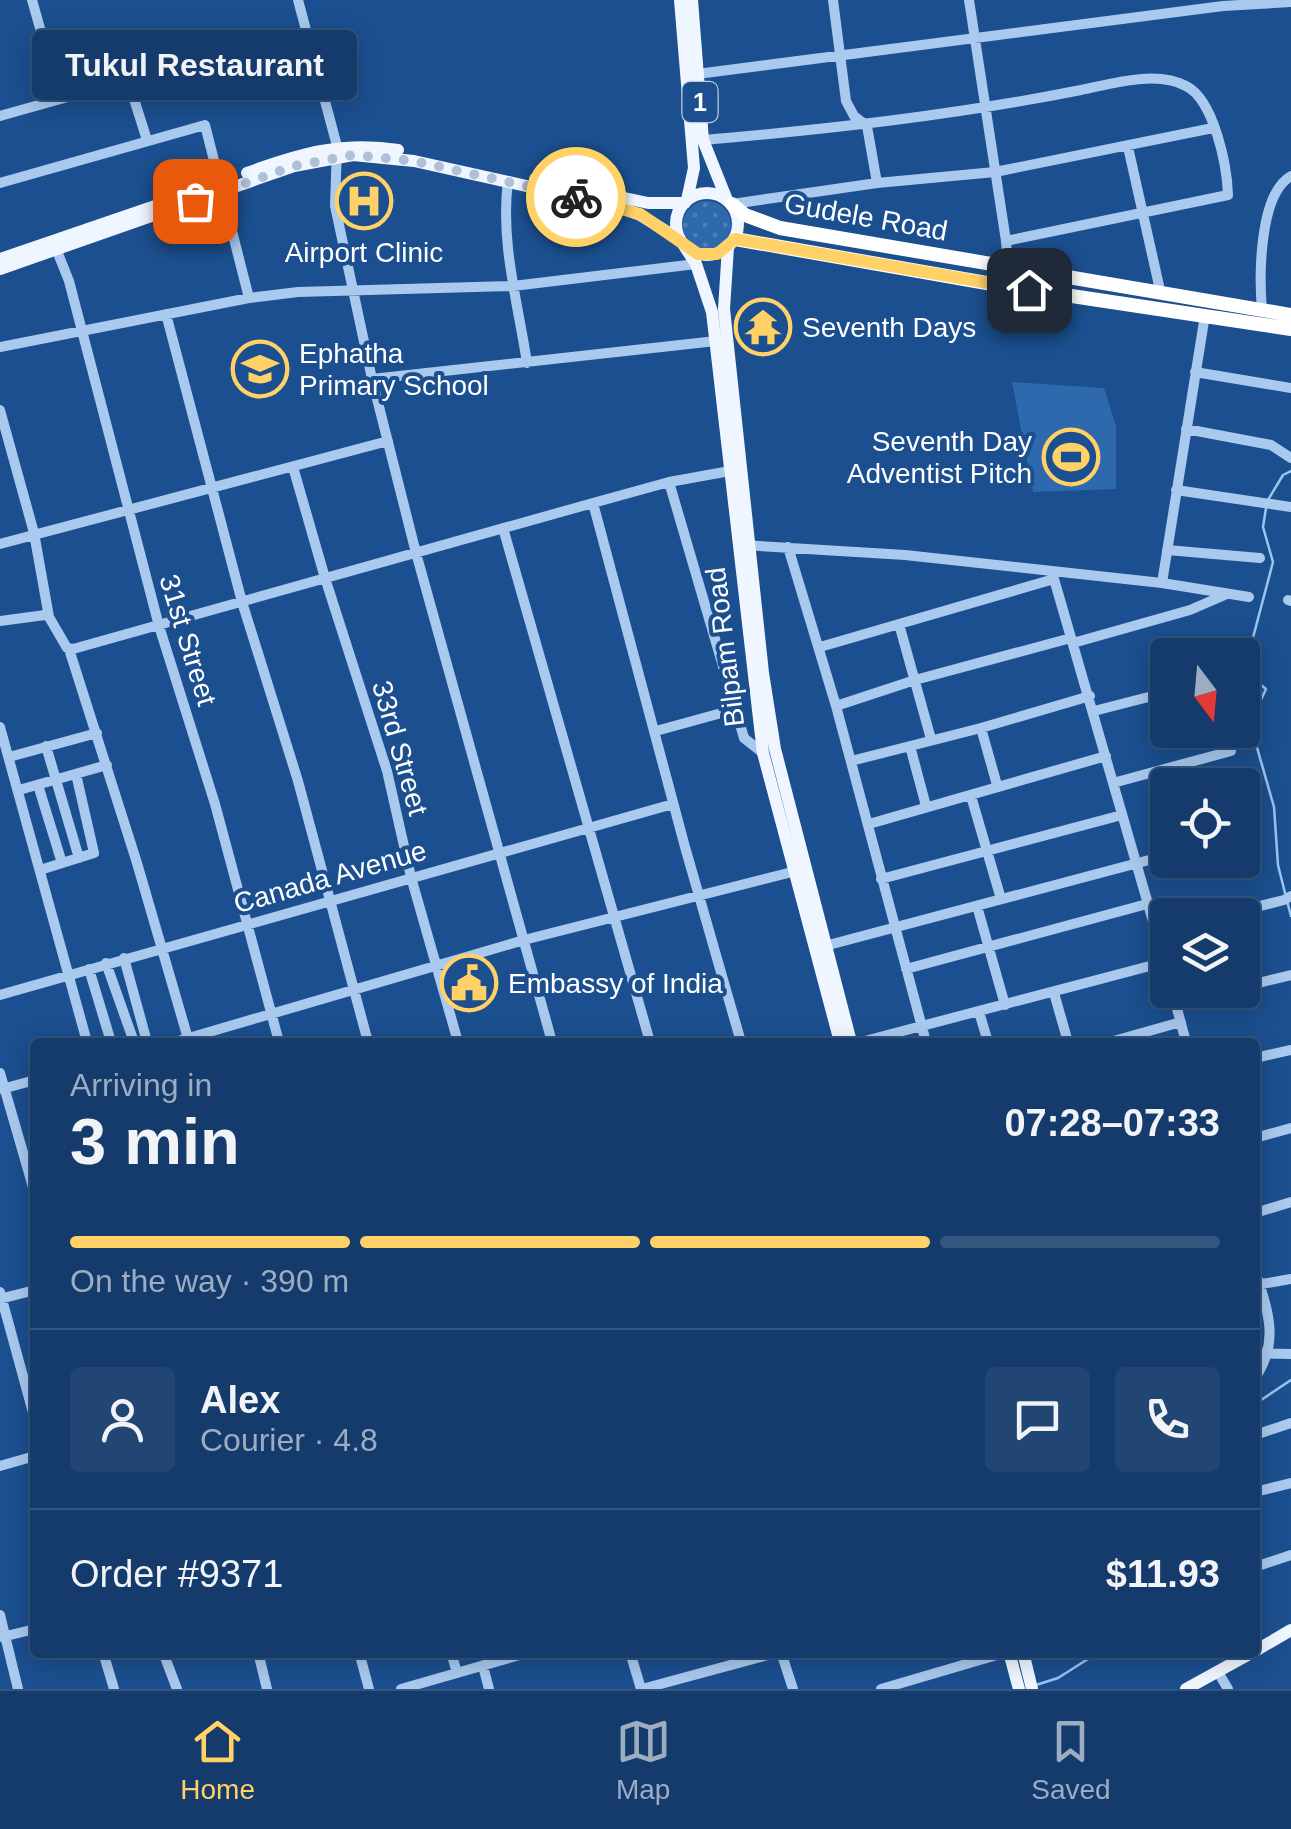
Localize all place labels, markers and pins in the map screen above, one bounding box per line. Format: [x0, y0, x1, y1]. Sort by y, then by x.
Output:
callout: Tukul Restaurant [32, 31, 358, 101]
pin [153, 159, 238, 244]
hospital icon: Airport Clinic [334, 171, 394, 231]
place label: Airport Clinic [285, 237, 443, 268]
pin [987, 248, 1072, 333]
temple icon: Seventh Days [733, 297, 793, 357]
place label: Seventh Days [802, 312, 976, 343]
place label: Ephatha Primary School [299, 338, 489, 401]
school or university icon: Ephatha Primary School [230, 339, 290, 399]
place label: Seventh Day Adventist Pitch [847, 426, 1032, 489]
sports icon: Seventh Day Adventist Pitch [1041, 427, 1101, 487]
public building icon: Embassy of India [439, 953, 499, 1013]
place label: Embassy of India [508, 968, 723, 999]

